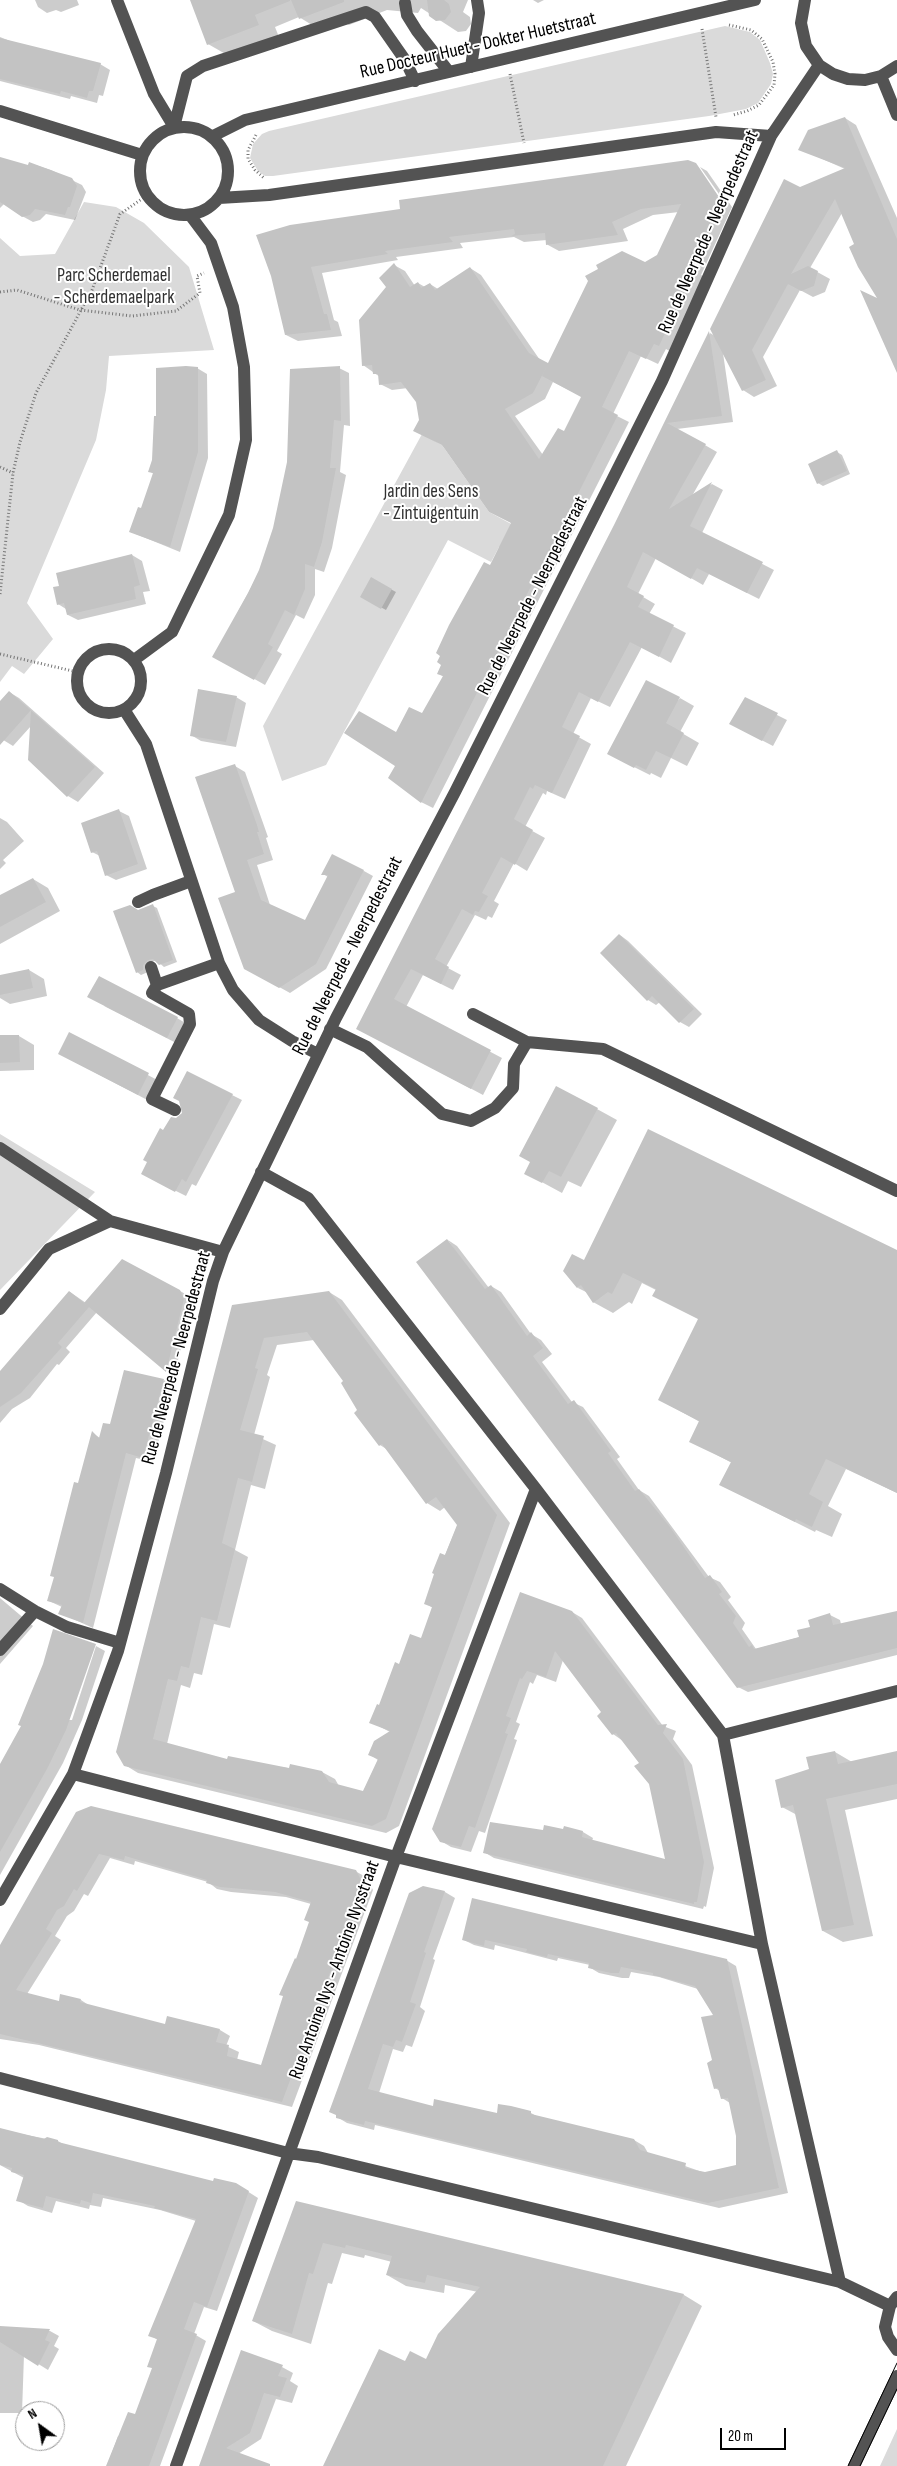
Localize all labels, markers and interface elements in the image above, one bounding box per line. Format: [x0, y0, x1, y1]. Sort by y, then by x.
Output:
street label: Rue Docteur Huet - Dokter Huetstraat [358, 8, 598, 84]
street label: Rue de Neerpede - Neerpedestraat [654, 127, 764, 337]
park label: Parc Scherdemael - Scherdemaelpark [54, 265, 174, 309]
park label: Jardin des Sens - Zintuigentuin [383, 481, 479, 525]
street label: Rue de Neerpede - Neerpedestraat [473, 493, 593, 699]
street label: Rue de Neerpede - Neerpedestraat [288, 853, 408, 1059]
street label: Rue de Neerpede - Neerpedestraat [137, 1249, 217, 1467]
street label: Rue Antoine Nys - Antoine Nysstraat [285, 1857, 385, 2083]
north arrow [15, 2401, 65, 2451]
text: N [25, 2405, 40, 2423]
scale bar [722, 2418, 788, 2450]
text: 20 m [728, 2427, 753, 2446]

